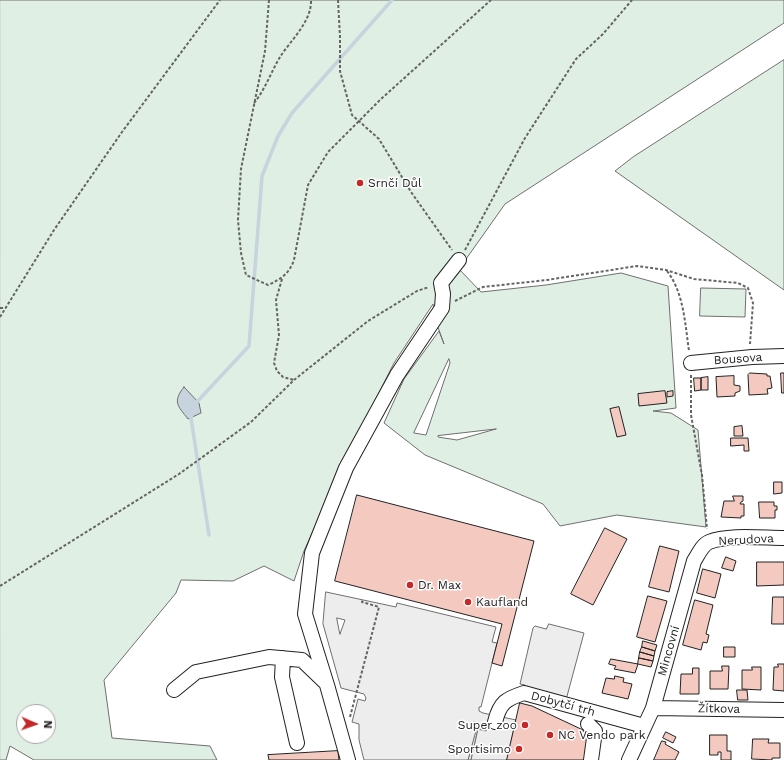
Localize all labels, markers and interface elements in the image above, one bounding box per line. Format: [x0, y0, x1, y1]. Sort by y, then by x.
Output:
place label: Srnčí Důl [368, 176, 422, 190]
marker: Srnčí Důl [355, 178, 365, 188]
street label: Bousova [713, 350, 763, 368]
street label: Nerudova [718, 531, 774, 549]
place label: Dr. Max [418, 578, 461, 592]
marker: Dr. Max [405, 580, 415, 590]
place label: Kaufland [476, 595, 528, 609]
marker: Kaufland [463, 597, 473, 607]
street label: Mincovní [655, 624, 683, 678]
street label: Dobytčí trh [529, 689, 597, 719]
street label: Žítkova [698, 701, 740, 717]
north arrow [16, 704, 56, 744]
place label: Super zoo [458, 718, 517, 732]
text: N [41, 720, 54, 729]
marker: Super zoo [520, 720, 530, 730]
place label: NC Vendo park [558, 728, 646, 742]
marker: NC Vendo park [545, 730, 555, 740]
place label: Sportisimo [448, 742, 511, 756]
marker: Sportisimo [514, 744, 524, 754]

